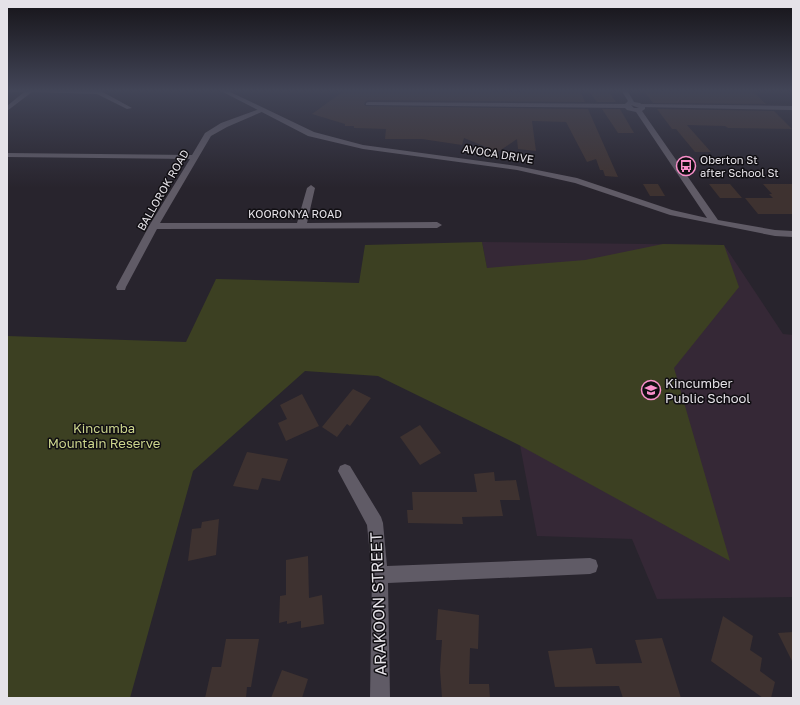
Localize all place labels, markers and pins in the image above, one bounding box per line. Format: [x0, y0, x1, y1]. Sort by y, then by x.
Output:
place label: Oberton St after School St [700, 153, 779, 179]
bus stop icon: Oberton St after School St [675, 155, 697, 177]
place label: Kincumber Public School [665, 375, 751, 406]
school or university icon: Kincumber Public School [640, 379, 662, 401]

